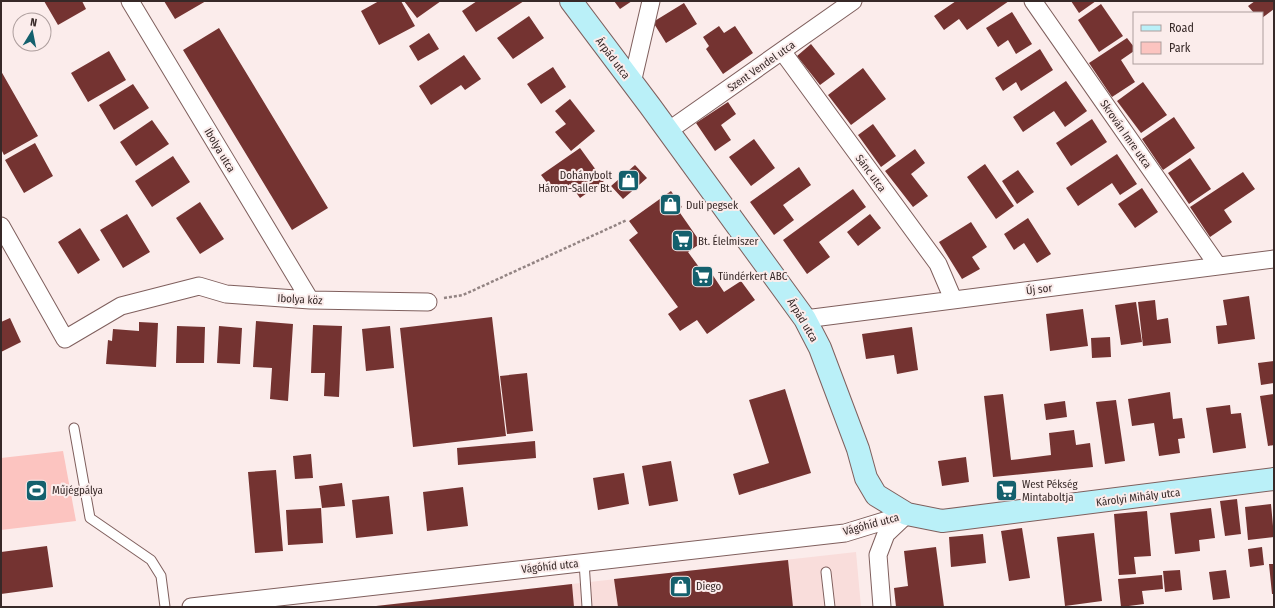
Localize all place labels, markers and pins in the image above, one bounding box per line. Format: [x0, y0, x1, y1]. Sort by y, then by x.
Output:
shop icon: Dohánybolt Három-Saller Bt. [615, 168, 641, 194]
place label: Dohánybolt Három-Saller Bt. [538, 169, 612, 195]
shop icon: Duli pegsek [658, 192, 684, 218]
place label: Duli pegsek [686, 199, 739, 212]
supermarket icon: Bt. Élelmiszer [670, 228, 696, 254]
place label: Bt. Élelmiszer [698, 234, 758, 248]
supermarket icon: Tündérkert ABC [689, 263, 715, 289]
place label: Tündérkert ABC [718, 270, 788, 283]
sports icon: Műjégpálya [23, 477, 49, 503]
supermarket icon: West Pékség Mintaboltja [993, 477, 1019, 503]
place label: West Pékség Mintaboltja [1022, 478, 1079, 504]
place label: Műjégpálya [52, 484, 103, 497]
shop icon: Diego [668, 573, 694, 599]
place label: Diego [696, 580, 722, 593]

